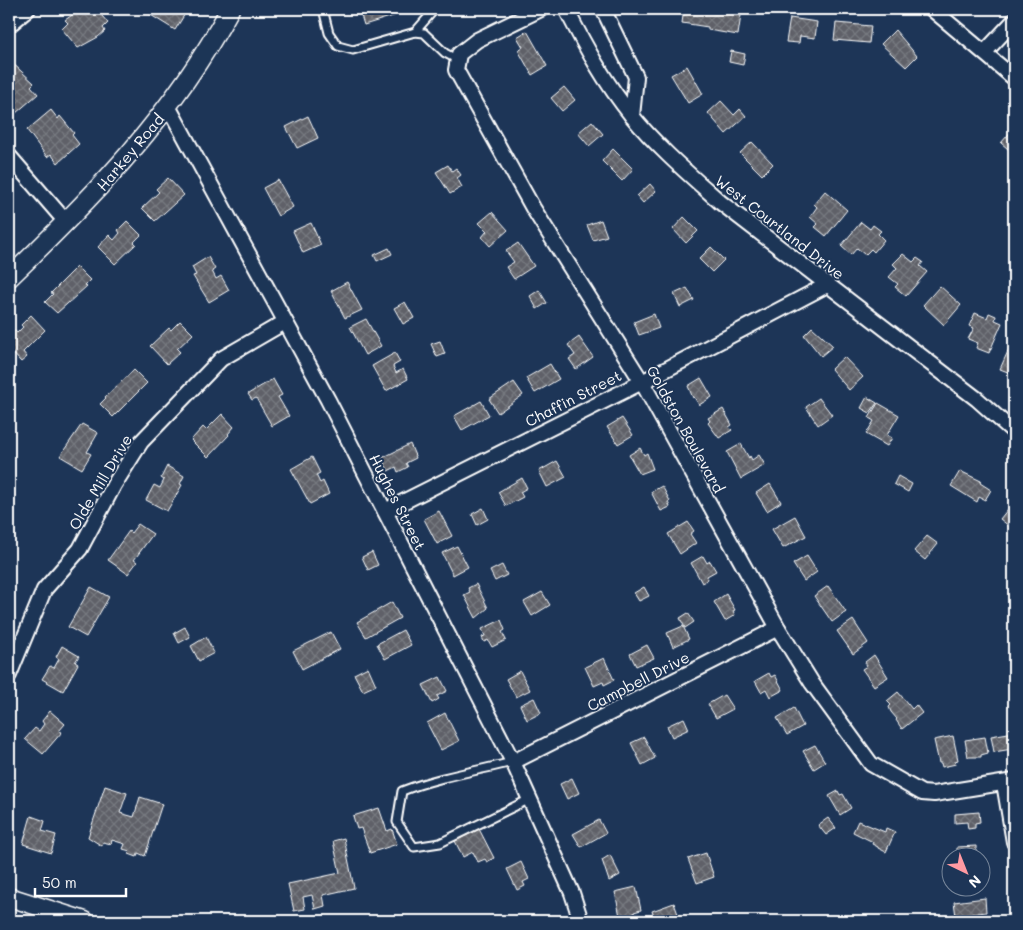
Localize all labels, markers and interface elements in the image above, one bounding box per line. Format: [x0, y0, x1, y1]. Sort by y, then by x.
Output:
street label: Harkey Road [92, 109, 168, 195]
street label: West Courtland Drive [711, 170, 849, 284]
street label: Goldston Boulevard [643, 362, 729, 496]
street label: Chaffin Street [521, 365, 625, 431]
street label: Olde Mill Drive [64, 431, 136, 533]
street label: Hughes Street [365, 451, 431, 553]
street label: Campbell Drive [584, 647, 692, 715]
north arrow [940, 848, 990, 898]
scale bar [35, 865, 126, 897]
text: N [965, 871, 986, 892]
text: 50 m [42, 872, 77, 892]

